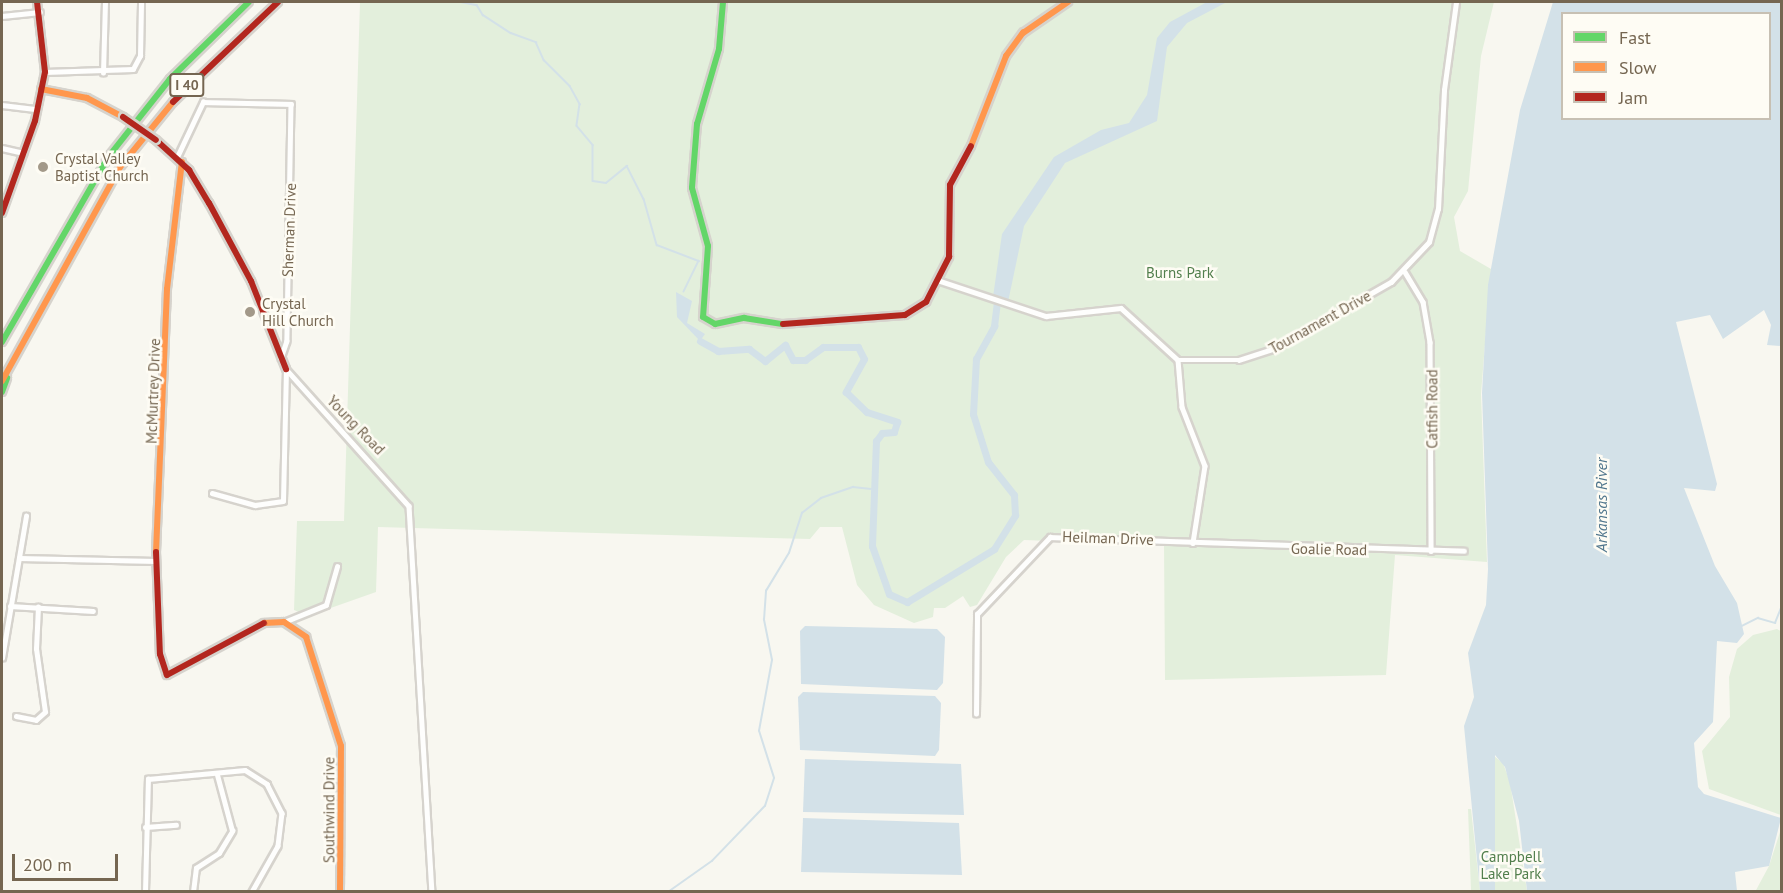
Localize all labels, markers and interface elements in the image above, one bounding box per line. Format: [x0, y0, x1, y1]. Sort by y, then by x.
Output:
legend [1561, 12, 1771, 120]
text: Fast [1619, 26, 1651, 49]
text: Slow [1619, 56, 1657, 79]
road number: I 40 [169, 74, 205, 96]
text: Jam [1619, 86, 1648, 109]
place label: Crystal Valley Baptist Church [55, 149, 149, 184]
marker: Crystal Valley Baptist Church [36, 160, 50, 174]
street label: Sherman Drive [278, 183, 300, 277]
park label: Burns Park [1146, 264, 1214, 282]
street label: Tournament Drive [1266, 286, 1374, 358]
place label: Crystal Hill Church [262, 294, 334, 329]
marker: Crystal Hill Church [243, 305, 257, 319]
street label: McMurtrey Drive [142, 338, 164, 444]
street label: Catfish Road [1423, 369, 1441, 449]
street label: Young Road [323, 392, 389, 458]
water label: Arkansas River [1591, 458, 1611, 552]
street label: Heilman Drive [1062, 527, 1154, 549]
street label: Goalie Road [1291, 539, 1367, 559]
street label: Southwind Drive [320, 757, 338, 863]
scale bar [15, 842, 122, 880]
park label: Campbell Lake Park [1480, 847, 1542, 882]
text: 200 m [23, 853, 72, 876]

